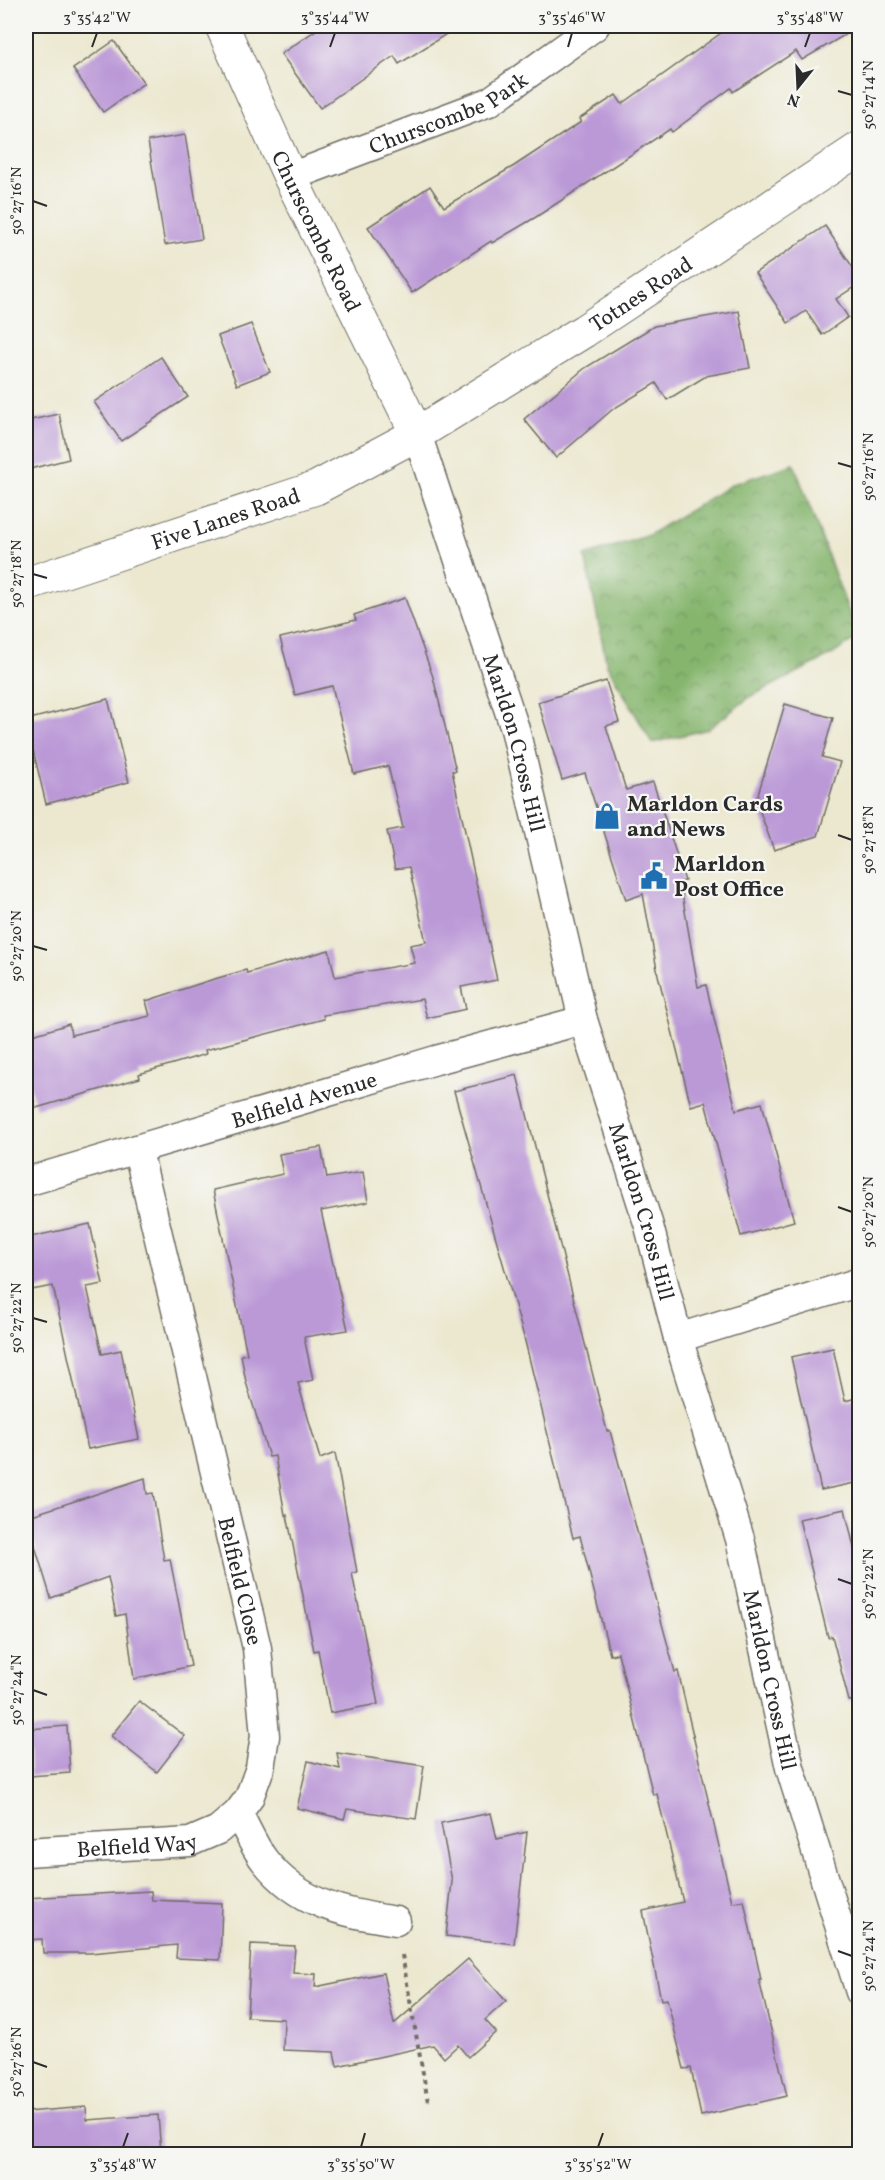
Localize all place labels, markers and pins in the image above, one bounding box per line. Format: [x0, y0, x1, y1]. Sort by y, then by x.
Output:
place label: Marldon Cards and News [627, 790, 783, 846]
shop icon: Marldon Cards and News [592, 801, 622, 831]
place label: Marldon Post Office [674, 850, 784, 906]
public building icon: Marldon Post Office [639, 861, 669, 891]

